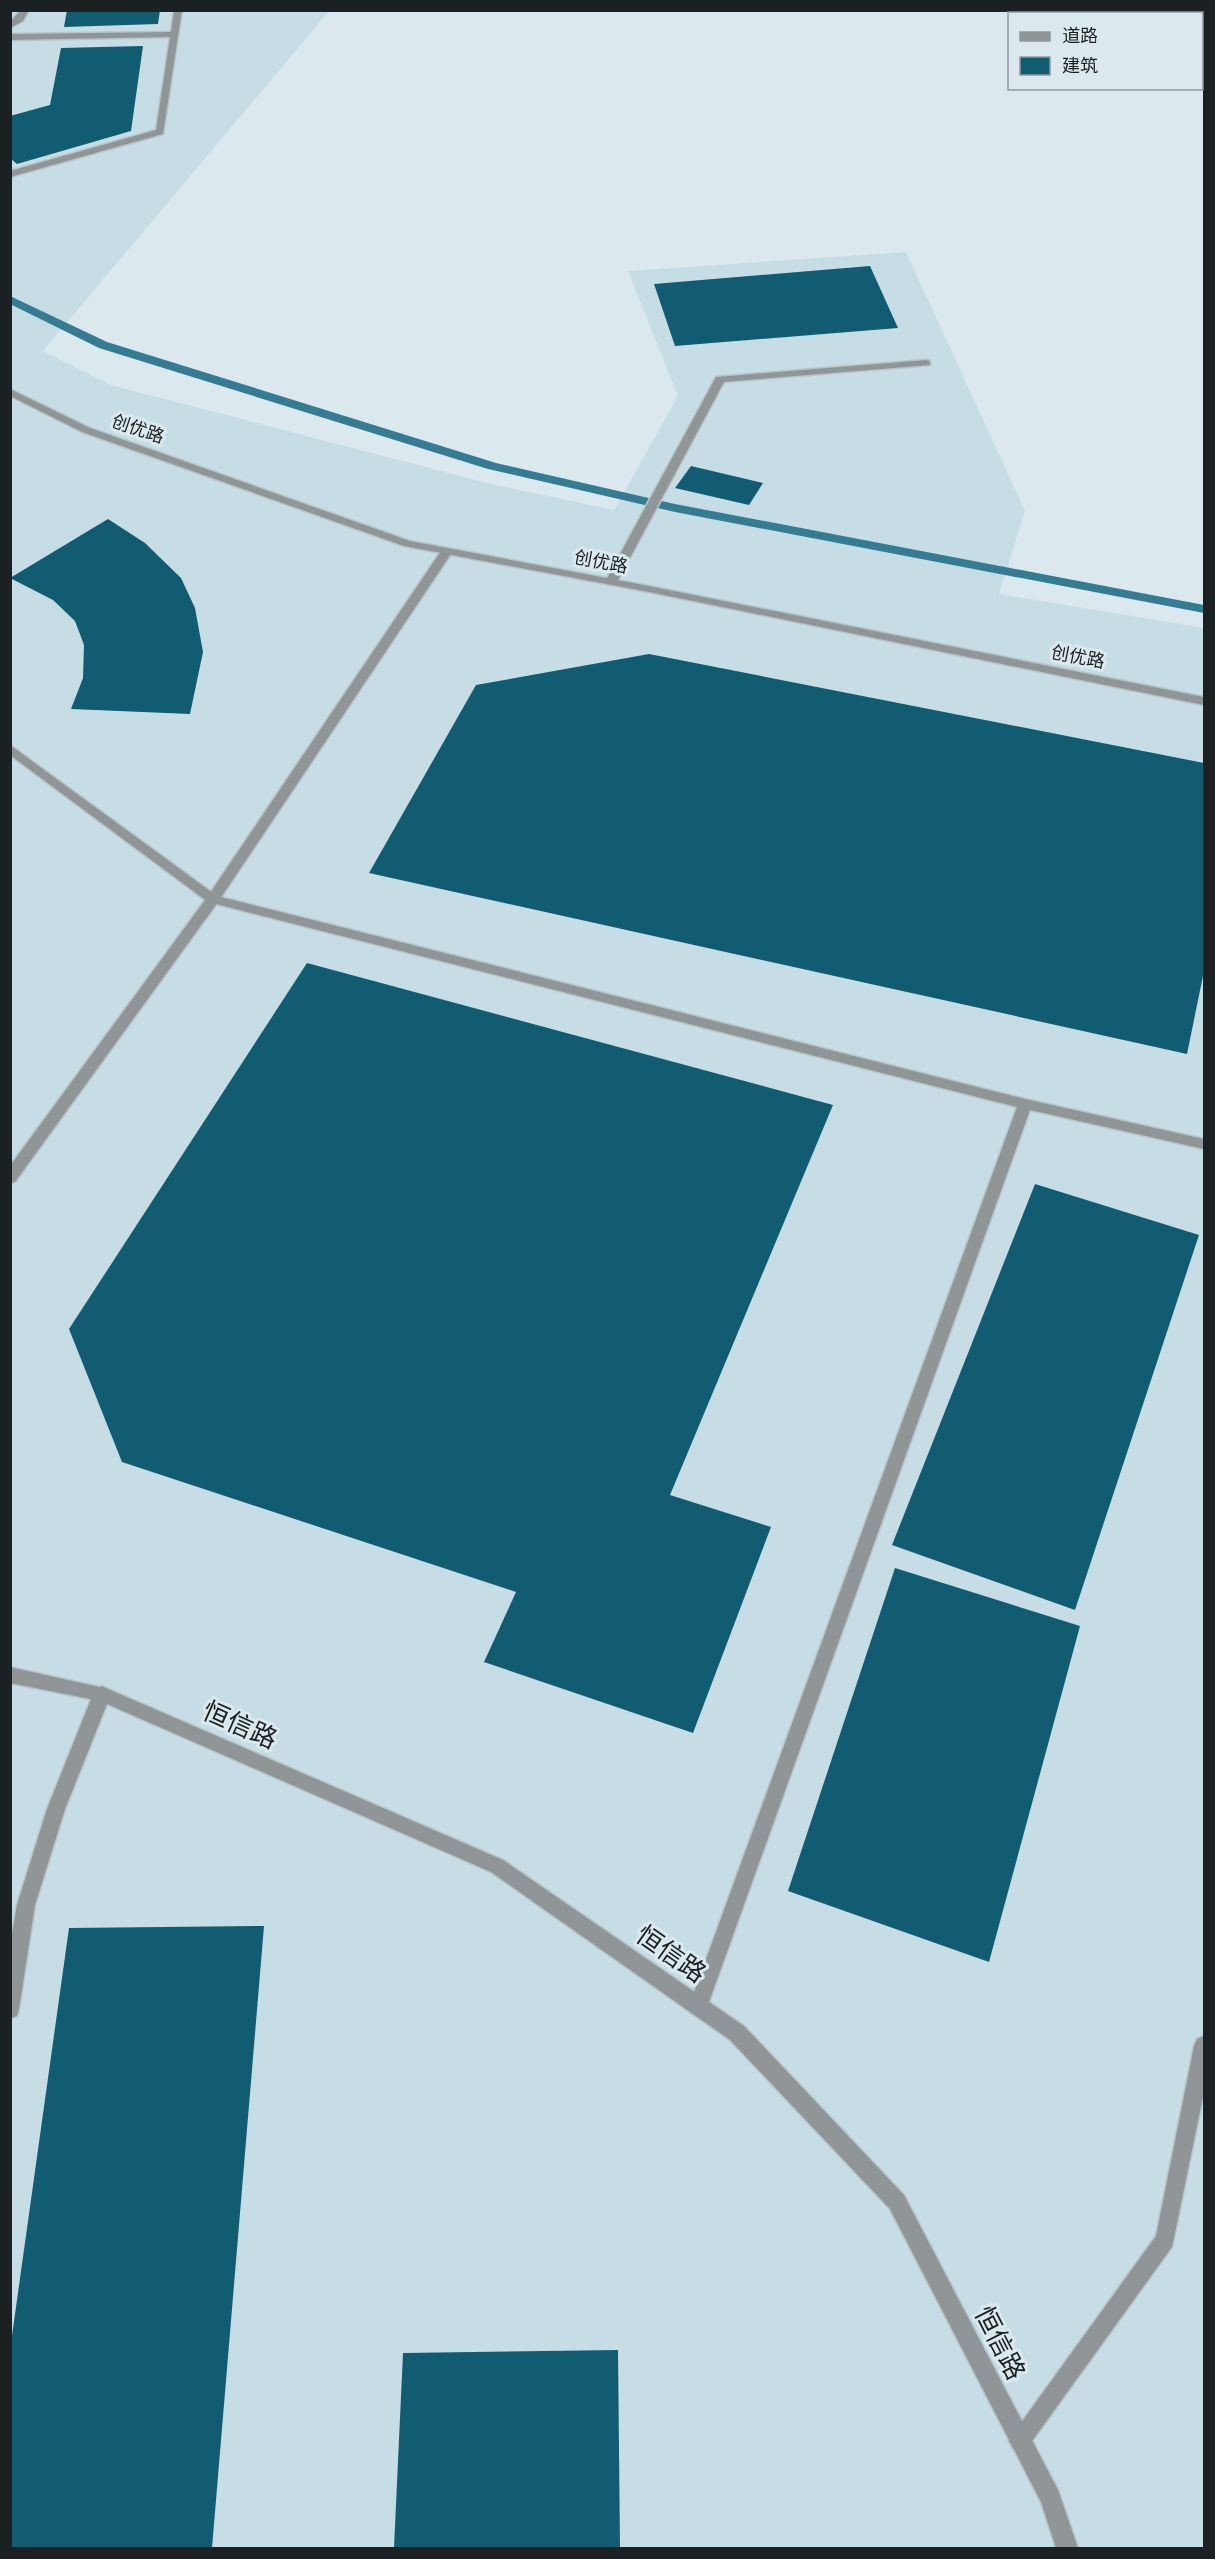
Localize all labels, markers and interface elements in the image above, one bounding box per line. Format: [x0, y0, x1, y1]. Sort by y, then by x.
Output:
legend [1008, 12, 1203, 90]
text: 道路 [1062, 24, 1098, 48]
text: 建筑 [1062, 54, 1098, 78]
street label: 创优路 [109, 409, 167, 449]
street label: 创优路 [572, 545, 630, 579]
street label: 创优路 [1049, 640, 1107, 674]
street label: 恒信路 [197, 1694, 283, 1756]
street label: 恒信路 [629, 1918, 713, 1990]
street label: 恒信路 [967, 2301, 1033, 2385]

